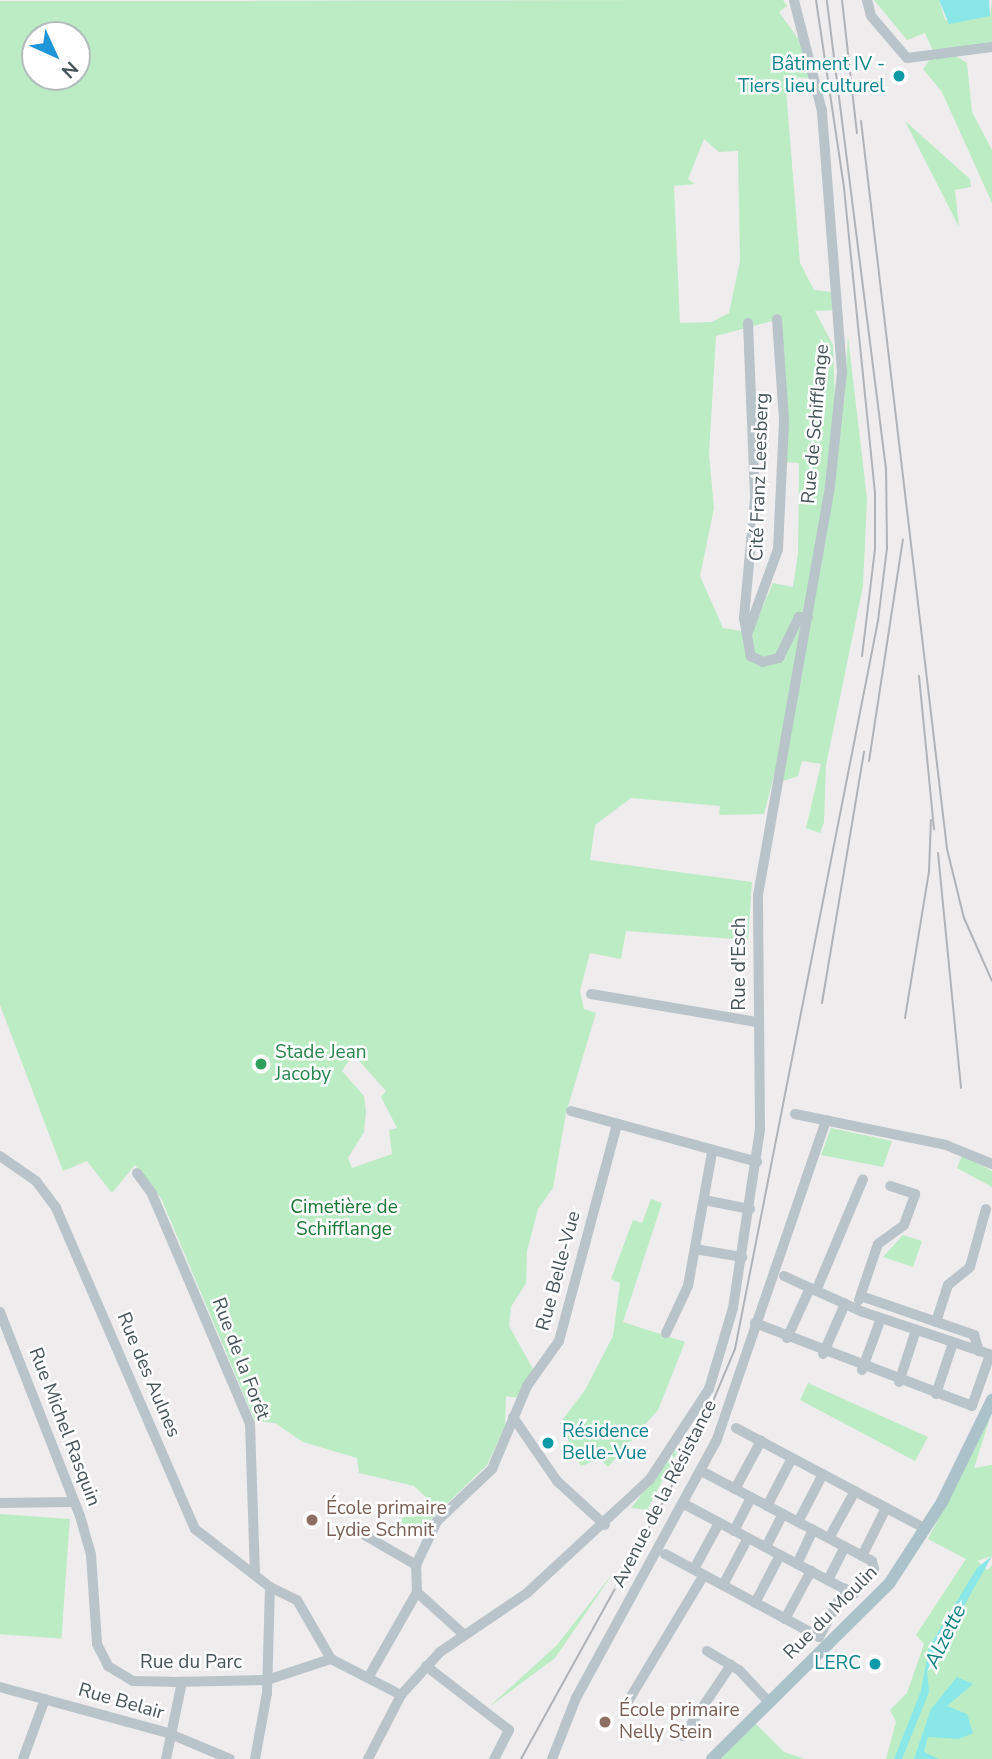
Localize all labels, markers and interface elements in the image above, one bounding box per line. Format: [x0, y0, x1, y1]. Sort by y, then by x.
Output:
north arrow [21, 21, 91, 91]
place label: Bâtiment IV - Tiers lieu culturel [738, 54, 885, 98]
text: N [55, 55, 84, 84]
marker: Bâtiment IV - Tiers lieu culturel [891, 68, 907, 84]
street label: Rue de Schifflange [798, 343, 834, 505]
street label: Cité Franz Leesberg [746, 392, 774, 562]
street label: Rue d'Esch [729, 917, 751, 1011]
place label: Stade Jean Jacoby [275, 1042, 367, 1086]
marker: Stade Jean Jacoby [253, 1056, 269, 1072]
park label: Cimetière de Schifflange [290, 1197, 398, 1241]
street label: Rue Belle-Vue [532, 1209, 586, 1333]
street label: Rue de la Forêt [206, 1295, 274, 1423]
street label: Rue des Aulnes [111, 1309, 185, 1441]
street label: Rue Michel Rasquin [23, 1344, 105, 1510]
street label: Avenue de la Résistance [608, 1396, 722, 1592]
place label: Résidence Belle-Vue [562, 1421, 649, 1465]
marker: Résidence Belle-Vue [540, 1435, 556, 1451]
place label: École primaire Lydie Schmit [326, 1498, 447, 1542]
marker: École primaire Lydie Schmit [304, 1512, 320, 1528]
street label: Rue du Moulin [779, 1561, 883, 1665]
water label: Alzette [919, 1600, 971, 1672]
street label: Rue du Parc [140, 1652, 242, 1674]
place label: LERC [814, 1653, 861, 1675]
marker: LERC [867, 1656, 883, 1672]
street label: Rue Belair [75, 1679, 167, 1725]
place label: École primaire Nelly Stein [619, 1700, 740, 1744]
marker: École primaire Nelly Stein [597, 1714, 613, 1730]

